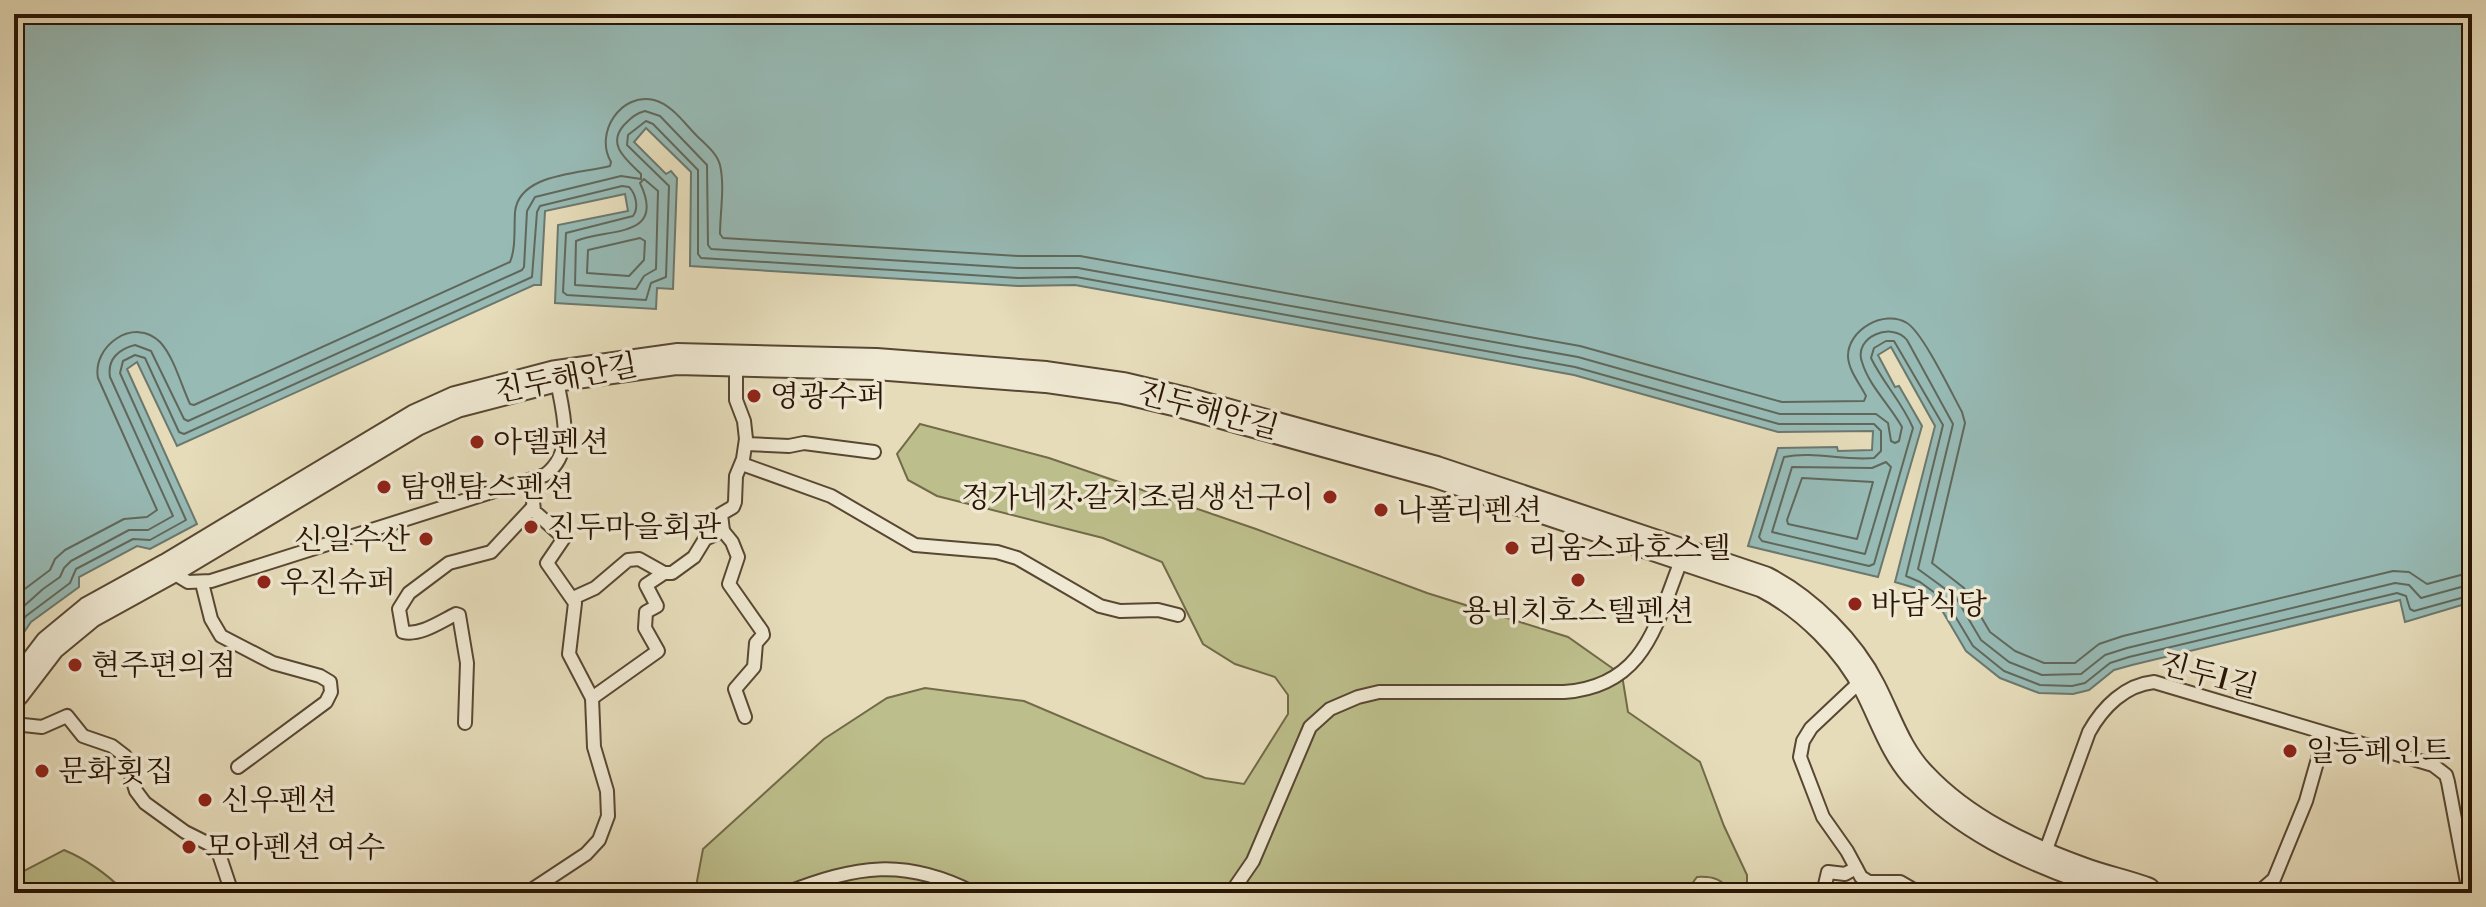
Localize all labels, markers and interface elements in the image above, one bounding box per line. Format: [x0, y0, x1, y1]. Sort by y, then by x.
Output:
street label: 진두해안길 [491, 347, 641, 411]
street label: 진두해안길 [1133, 374, 1283, 448]
place label: 영광수퍼 [770, 378, 886, 416]
marker: 영광수퍼 [745, 387, 763, 405]
place label: 아델펜션 [493, 424, 609, 462]
marker: 아델펜션 [468, 433, 486, 451]
place label: 탐앤탐스펜션 [400, 469, 574, 507]
marker: 탐앤탐스펜션 [375, 478, 393, 496]
place label: 정가네갓·갈치조림생선구이 [961, 479, 1314, 517]
marker: 정가네갓·갈치조림생선구이 [1321, 488, 1339, 506]
place label: 나폴리펜션 [1397, 492, 1542, 530]
marker: 나폴리펜션 [1372, 501, 1390, 519]
place label: 진두마을회관 [547, 509, 722, 547]
marker: 진두마을회관 [522, 518, 540, 536]
place label: 신일수산 [294, 521, 410, 559]
marker: 신일수산 [417, 530, 435, 548]
place label: 리움스파호스텔 [1528, 530, 1731, 568]
marker: 리움스파호스텔 [1503, 539, 1521, 557]
place label: 우진슈퍼 [280, 564, 396, 602]
marker: 용비치호스텔펜션 [1569, 571, 1587, 589]
marker: 우진슈퍼 [255, 573, 273, 591]
place label: 바담식당 [1871, 586, 1987, 624]
place label: 용비치호스텔펜션 [1462, 593, 1694, 631]
marker: 바담식당 [1846, 595, 1864, 613]
street label: 진두1길 [2156, 645, 2262, 707]
place label: 현주편의점 [91, 647, 236, 685]
marker: 현주편의점 [66, 656, 84, 674]
place label: 일등페인트 [2306, 733, 2451, 771]
marker: 일등페인트 [2281, 742, 2299, 760]
place label: 문화횟집 [58, 753, 174, 791]
marker: 문화횟집 [33, 762, 51, 780]
place label: 신우펜션 [221, 782, 337, 820]
marker: 신우펜션 [196, 791, 214, 809]
place label: 모아펜션 여수 [205, 829, 385, 867]
marker: 모아펜션 여수 [180, 838, 198, 856]

